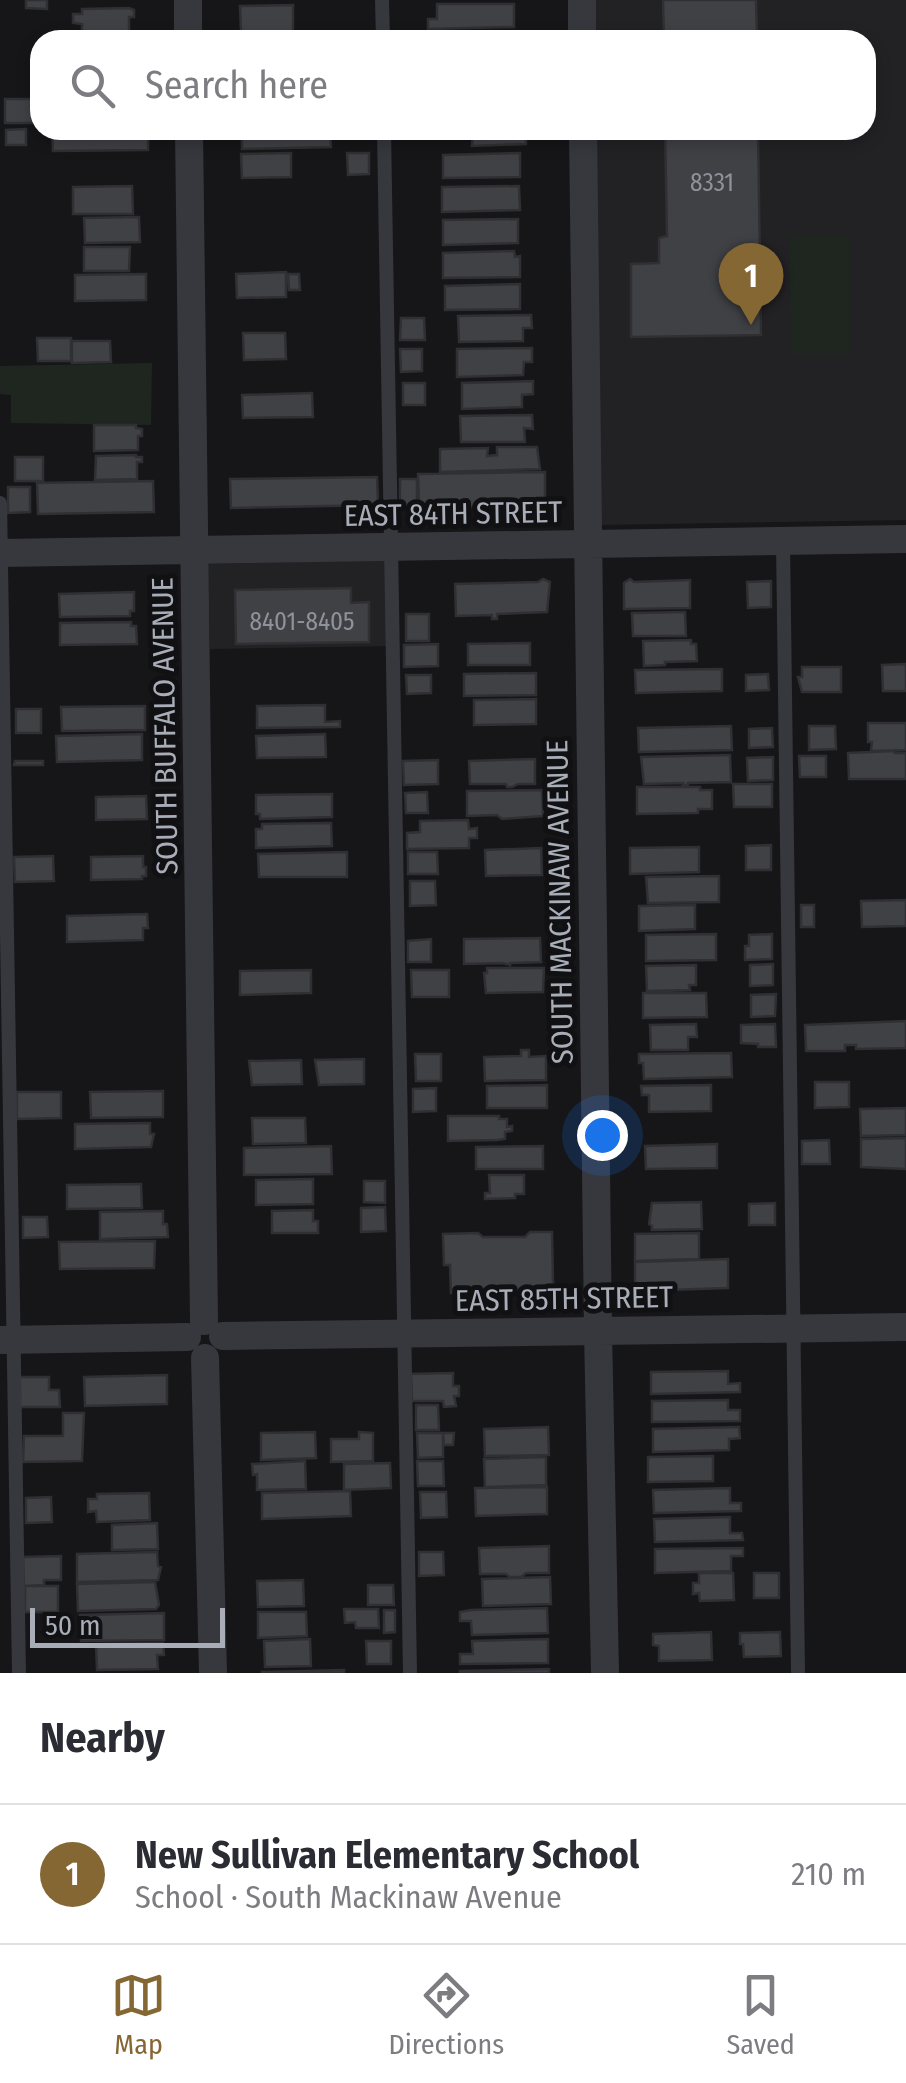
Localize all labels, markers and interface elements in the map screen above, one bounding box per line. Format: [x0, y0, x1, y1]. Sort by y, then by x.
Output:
search box [30, 30, 876, 140]
icon: search [65, 58, 120, 113]
text: Search here [145, 62, 328, 108]
house number: 8331 [690, 168, 734, 198]
pin: 1 [718, 242, 784, 325]
street label: EAST 84TH STREET [343, 494, 563, 534]
street label: SOUTH BUFFALO AVENUE [144, 577, 186, 875]
house number: 8401-8405 [249, 607, 355, 637]
street label: SOUTH MACKINAW AVENUE [539, 740, 581, 1064]
your location [577, 1110, 628, 1161]
street label: EAST 85TH STREET [455, 1279, 673, 1319]
scale bar [30, 1603, 225, 1648]
text: 50 m [45, 1609, 101, 1642]
text: Nearby [40, 1713, 165, 1763]
text: New Sullivan Elementary School [135, 1832, 639, 1878]
text: 1 [66, 1855, 79, 1893]
text: 210 m [791, 1855, 866, 1893]
text: School · South Mackinaw Avenue [135, 1878, 562, 1916]
tab: Map [111, 1968, 166, 2061]
tab: Directions [388, 1968, 504, 2061]
tab: Saved [726, 1968, 795, 2061]

